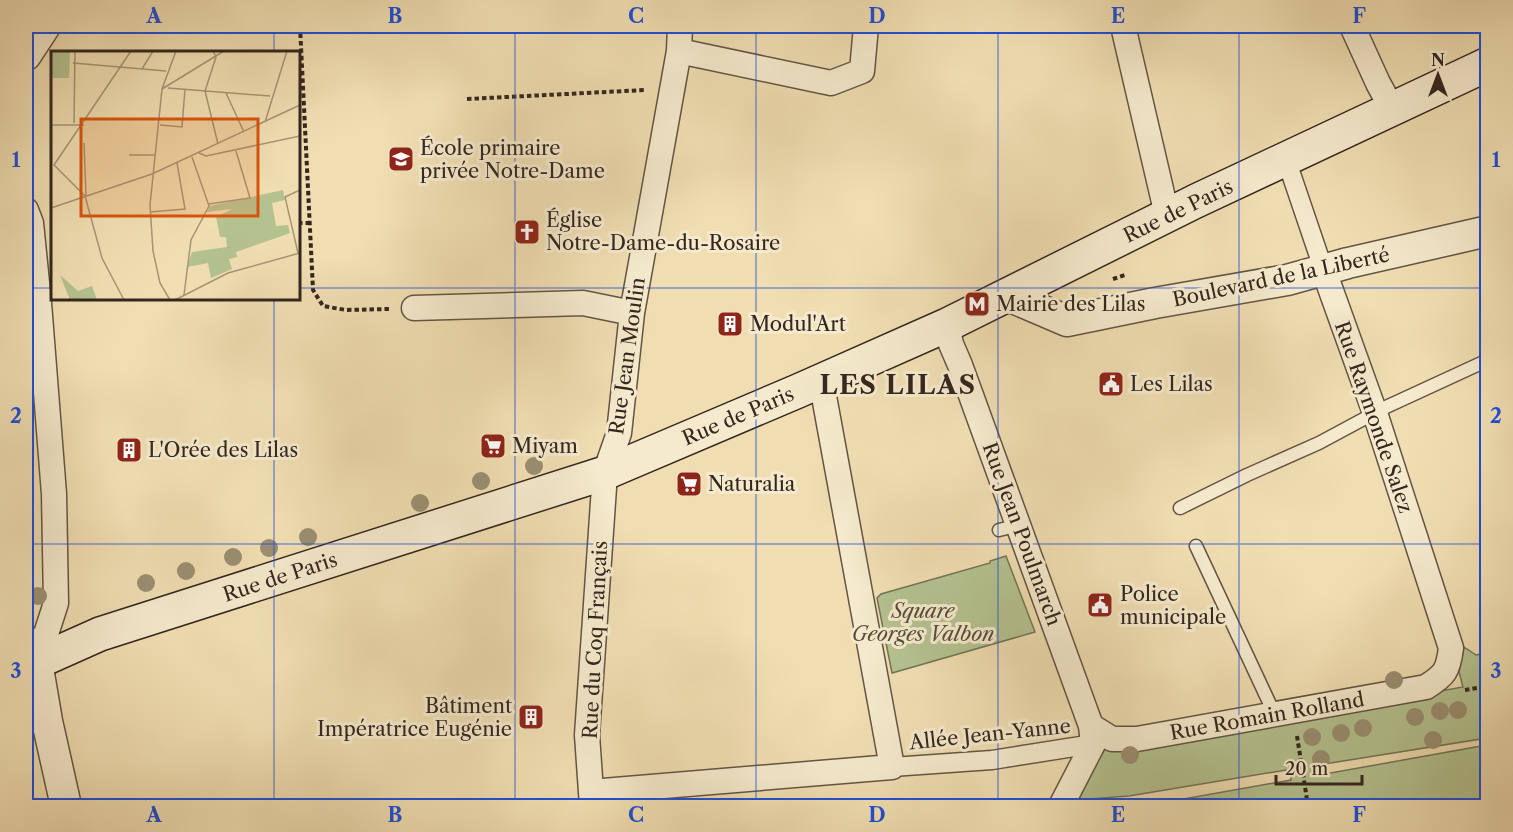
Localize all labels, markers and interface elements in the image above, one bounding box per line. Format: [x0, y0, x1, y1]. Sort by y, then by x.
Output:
text: A [145, 4, 162, 28]
text: B [388, 4, 403, 28]
text: C [628, 4, 644, 28]
text: D [868, 4, 886, 28]
text: E [1111, 4, 1125, 28]
text: F [1352, 4, 1366, 28]
north arrow [1408, 45, 1468, 105]
text: N [1431, 50, 1445, 70]
inset map [51, 51, 300, 300]
place label: École primaire privée Notre-Dame [420, 135, 605, 183]
school or university icon: École primaire privée Notre-Dame [386, 144, 416, 174]
text: 1 [12, 148, 21, 172]
text: 1 [1492, 148, 1501, 172]
street label: Rue de Paris [1119, 174, 1237, 248]
place label: Église Notre-Dame-du-Rosaire [546, 207, 780, 255]
church icon: Église Notre-Dame-du-Rosaire [512, 217, 542, 247]
street label: Boulevard de la Liberté [1170, 242, 1392, 312]
street label: Rue Jean Moulin [604, 275, 650, 436]
metro station icon: Mairie des Lilas [962, 289, 992, 319]
place label: Mairie des Lilas [996, 292, 1146, 316]
building icon: Modul'Art [715, 309, 745, 339]
place label: Modul'Art [750, 312, 846, 336]
street label: Rue Raymonde Salez [1330, 318, 1418, 516]
district label: LES LILAS [819, 369, 977, 401]
public building icon: Les Lilas [1096, 369, 1126, 399]
place label: Les Lilas [1130, 372, 1213, 396]
street label: Rue de Paris [679, 382, 797, 450]
text: 2 [10, 404, 22, 428]
text: 2 [1490, 404, 1502, 428]
supermarket icon: Miyam [478, 431, 508, 461]
place label: Miyam [512, 434, 578, 458]
building icon: L'Orée des Lilas [114, 435, 144, 465]
place label: L'Orée des Lilas [148, 438, 298, 462]
street label: Rue Jean Poulmarch [978, 439, 1067, 629]
supermarket icon: Naturalia [674, 469, 704, 499]
place label: Naturalia [708, 472, 796, 496]
street label: Rue du Coq Français [578, 540, 612, 740]
street label: Rue de Paris [220, 547, 340, 607]
place label: Police municipale [1120, 582, 1226, 629]
public building icon: Police municipale [1085, 590, 1115, 620]
park label: Square Georges Valbon [852, 599, 994, 646]
text: 3 [10, 659, 22, 683]
text: 3 [1490, 659, 1502, 683]
street label: Rue Romain Rolland [1168, 687, 1366, 745]
place label: Bâtiment Impératrice Eugénie [317, 694, 512, 741]
building icon: Bâtiment Impératrice Eugénie [516, 702, 546, 732]
street label: Allée Jean-Yanne [907, 714, 1072, 755]
scale bar [1276, 748, 1362, 786]
text: 20 m [1285, 758, 1329, 780]
text: A [145, 803, 162, 827]
text: B [388, 803, 403, 827]
text: C [628, 803, 644, 827]
text: D [868, 803, 886, 827]
text: E [1111, 803, 1125, 827]
text: F [1352, 803, 1366, 827]

